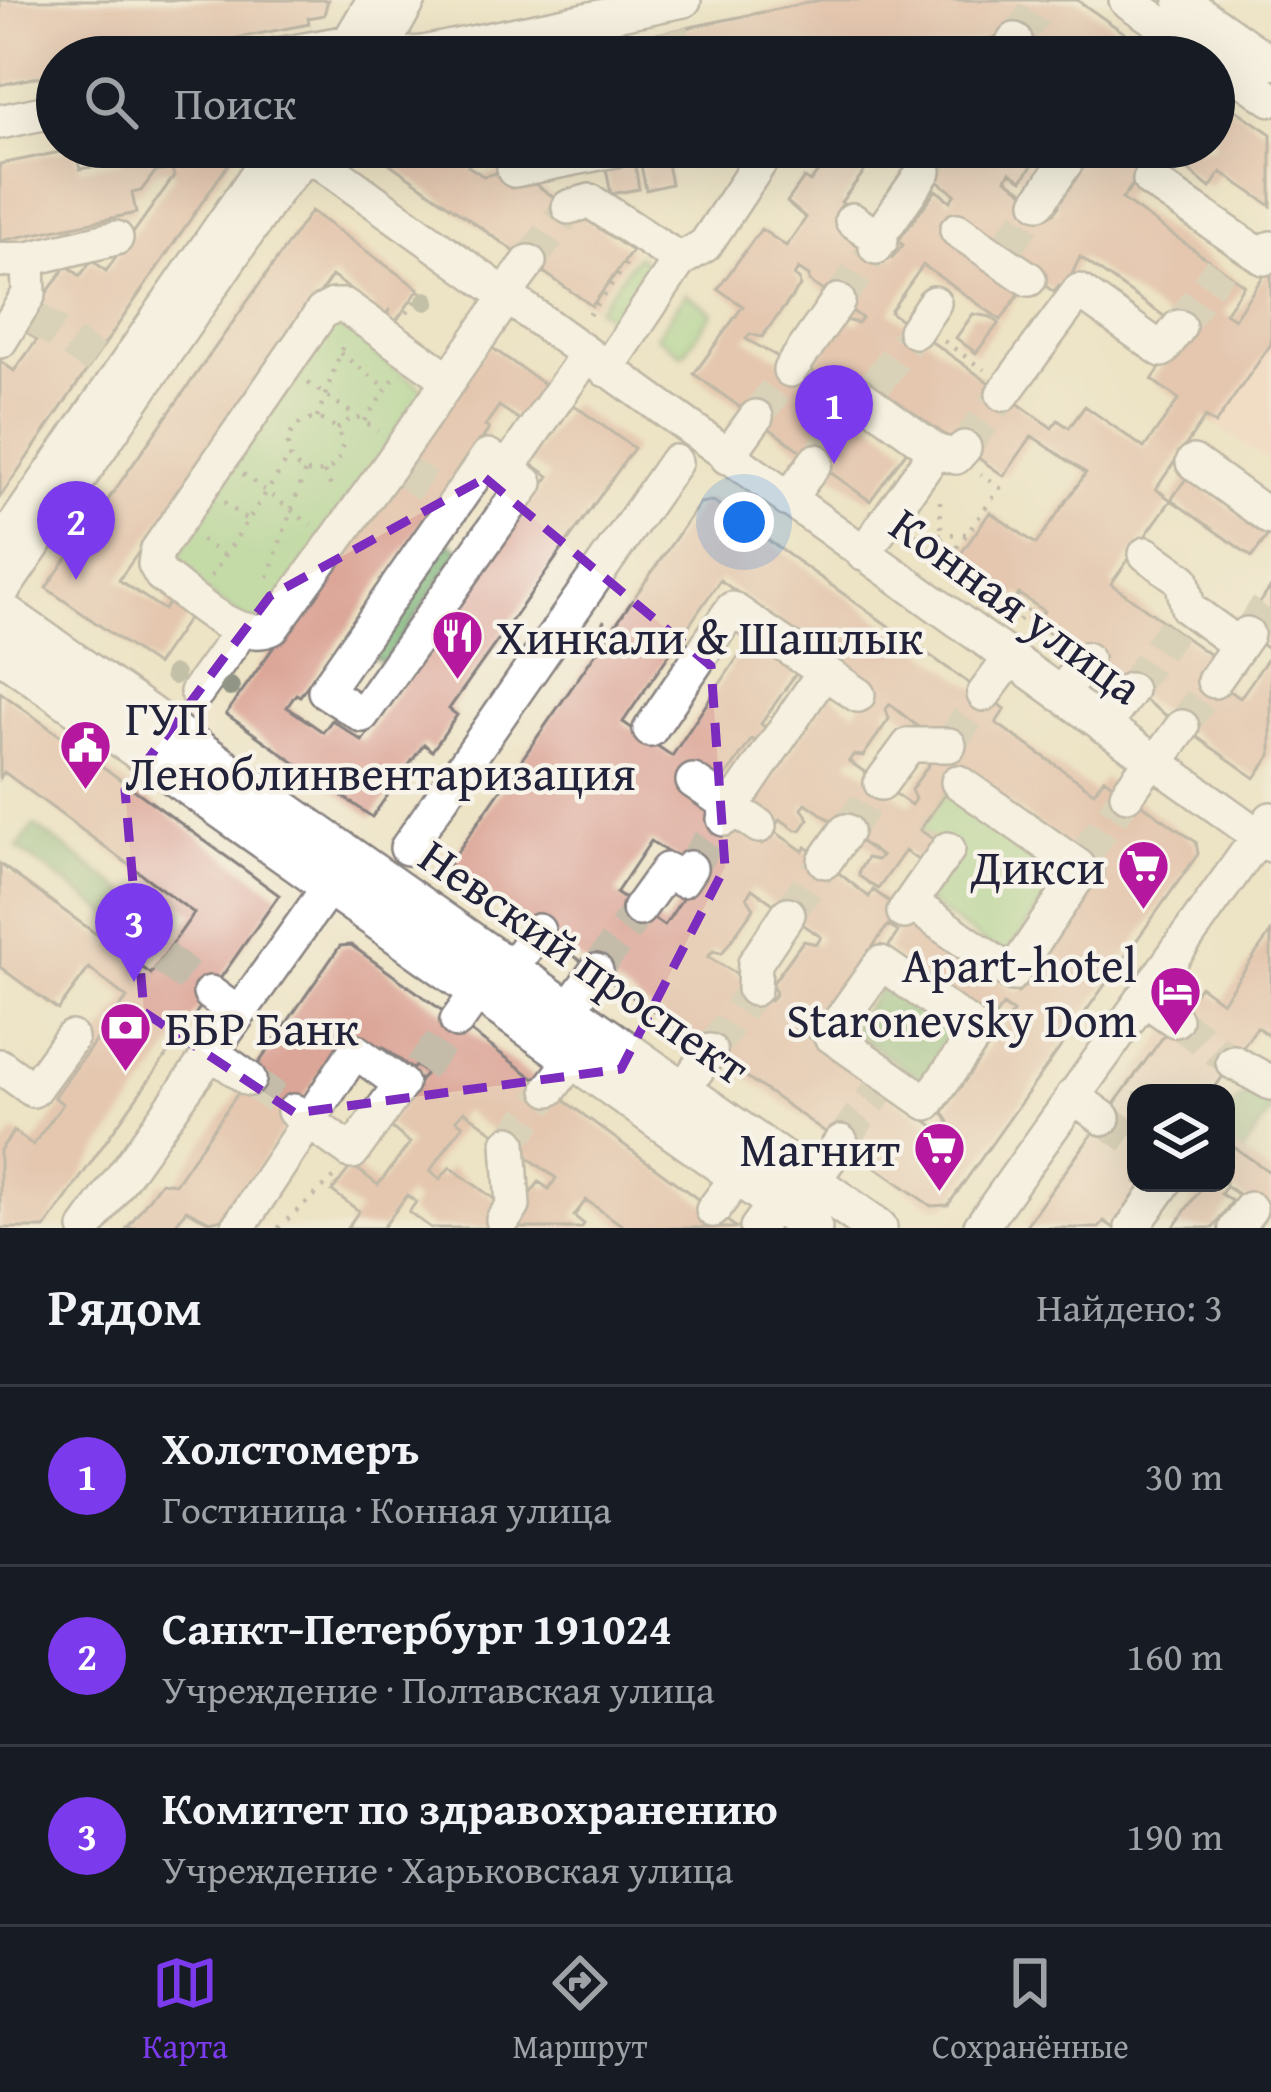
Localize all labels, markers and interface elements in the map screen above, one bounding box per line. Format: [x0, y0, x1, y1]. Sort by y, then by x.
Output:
search box [36, 36, 1235, 168]
icon: search [78, 69, 144, 135]
text: Поиск [174, 70, 296, 135]
pin: 1 [795, 365, 873, 464]
pin: 2 [37, 481, 115, 580]
street label: Конная улица [876, 489, 1158, 721]
your location [714, 492, 774, 552]
place label: Хинкали & Шашлык [496, 601, 923, 672]
restaurant icon: Хинкали & Шашлык [429, 608, 485, 682]
place label: ГУП Леноблинвентаризация [125, 682, 636, 808]
public building icon: ГУП Леноблинвентаризация [58, 717, 114, 791]
street label: Невский проспект [406, 820, 764, 1102]
place label: Дикси [970, 831, 1105, 902]
supermarket icon: Дикси [1116, 838, 1172, 912]
pin: 3 [95, 883, 173, 982]
place label: Apart-hotel Staronevsky Dom [786, 929, 1137, 1055]
hotel icon: Apart-hotel Staronevsky Dom [1148, 964, 1204, 1038]
place label: ББР Банк [165, 992, 359, 1063]
bank icon: ББР Банк [98, 999, 154, 1073]
map controls [1127, 1084, 1235, 1192]
button: layers [1127, 1084, 1235, 1192]
place label: Магнит [740, 1113, 900, 1184]
supermarket icon: Магнит [911, 1120, 967, 1194]
text: Рядом [48, 1269, 202, 1344]
text: Найдено: 3 [1036, 1278, 1223, 1335]
text: Холстомеръ [162, 1415, 420, 1480]
text: 1 [77, 1447, 97, 1504]
text: 30 m [1145, 1447, 1223, 1504]
text: Гостиница · Конная улица [162, 1480, 612, 1537]
text: Санкт-Петербург 191024 [162, 1595, 672, 1660]
text: 2 [77, 1627, 97, 1684]
text: 160 m [1126, 1627, 1223, 1684]
text: Учреждение · Полтавская улица [162, 1660, 715, 1717]
text: Комитет по здравохранению [162, 1775, 778, 1840]
text: 3 [77, 1807, 97, 1864]
text: 190 m [1126, 1807, 1223, 1864]
text: Учреждение · Харьковская улица [162, 1840, 733, 1897]
tab: Карта [142, 1950, 228, 2070]
tab: Маршрут [512, 1950, 647, 2070]
tab: Сохранённые [932, 1950, 1129, 2070]

